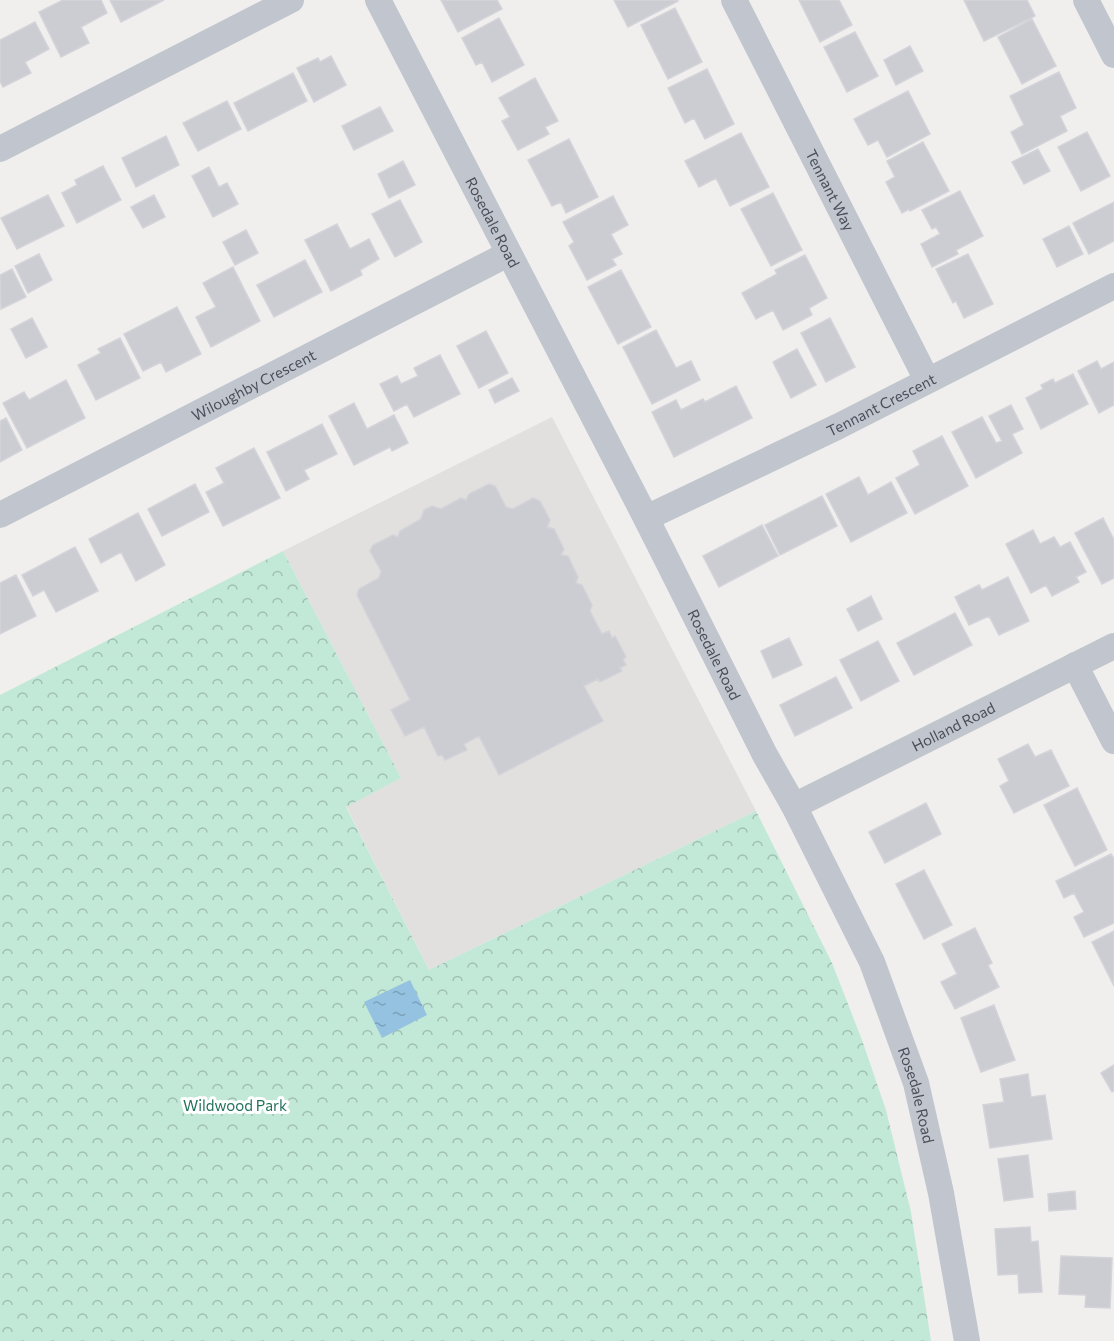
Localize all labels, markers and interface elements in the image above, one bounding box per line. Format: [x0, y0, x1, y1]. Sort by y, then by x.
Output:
street label: Tennant Way [802, 146, 859, 234]
street label: Rosedale Road [462, 174, 524, 270]
street label: Wiloughby Crescent [188, 345, 319, 424]
street label: Tennant Crescent [824, 369, 939, 440]
street label: Rosedale Road [684, 606, 745, 703]
street label: Holland Road [909, 698, 998, 755]
street label: Rosedale Road [895, 1044, 938, 1145]
park label: Wildwood Park [183, 1096, 287, 1114]

